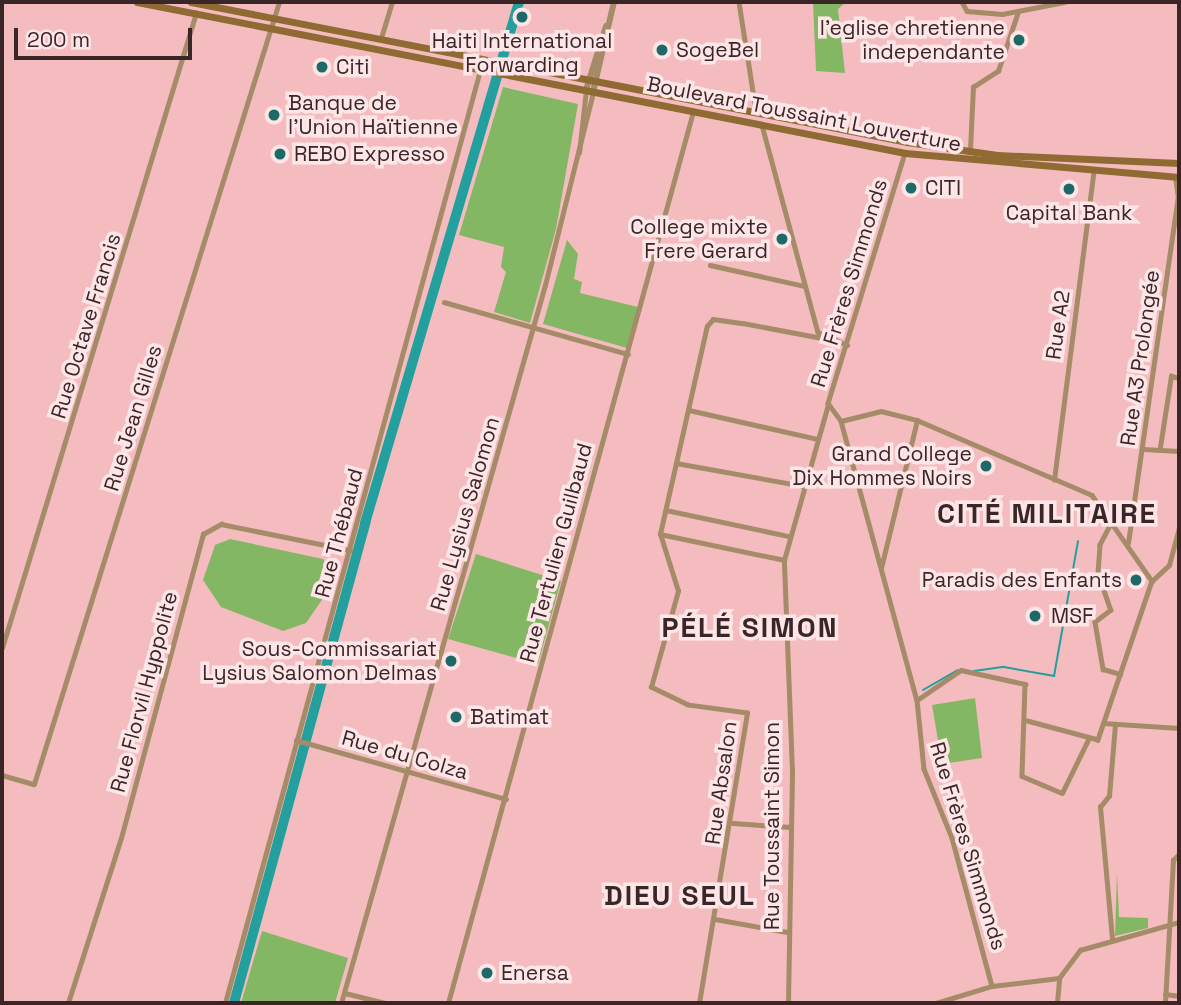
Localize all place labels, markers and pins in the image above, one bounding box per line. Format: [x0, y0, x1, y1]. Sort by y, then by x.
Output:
marker: Haiti International Forwarding [514, 9, 530, 25]
place label: l'eglise chretienne independante [820, 15, 1005, 65]
place label: Haiti International Forwarding [432, 28, 612, 78]
marker: l'eglise chretienne independante [1011, 32, 1027, 48]
place label: SogeBel [676, 37, 759, 63]
marker: SogeBel [654, 42, 670, 58]
place label: Citi [336, 54, 369, 80]
marker: Citi [314, 59, 330, 75]
place label: Banque de l’Union Haïtienne [288, 90, 458, 140]
marker: Banque de l’Union Haïtienne [266, 107, 282, 123]
place label: REBO Expresso [294, 141, 445, 167]
marker: REBO Expresso [272, 146, 288, 162]
place label: CITI [925, 175, 961, 201]
marker: CITI [903, 180, 919, 196]
marker: Capital Bank [1061, 181, 1077, 197]
place label: Capital Bank [1006, 200, 1132, 226]
place label: College mixte Frere Gerard [630, 214, 768, 264]
marker: College mixte Frere Gerard [774, 231, 790, 247]
place label: Grand College Dix Hommes Noirs [792, 441, 972, 491]
marker: Grand College Dix Hommes Noirs [978, 458, 994, 474]
place label: Paradis des Enfants [922, 567, 1122, 593]
marker: Paradis des Enfants [1128, 572, 1144, 588]
place label: MSF [1051, 603, 1093, 629]
marker: MSF [1025, 606, 1045, 626]
place label: Sous-Commissariat Lysius Salomon Delmas [202, 636, 437, 686]
marker: Sous-Commissariat Lysius Salomon Delmas [443, 653, 459, 669]
place label: Batimat [470, 704, 549, 730]
marker: Batimat [448, 709, 464, 725]
place label: Enersa [501, 960, 569, 986]
marker: Enersa [479, 965, 495, 981]

